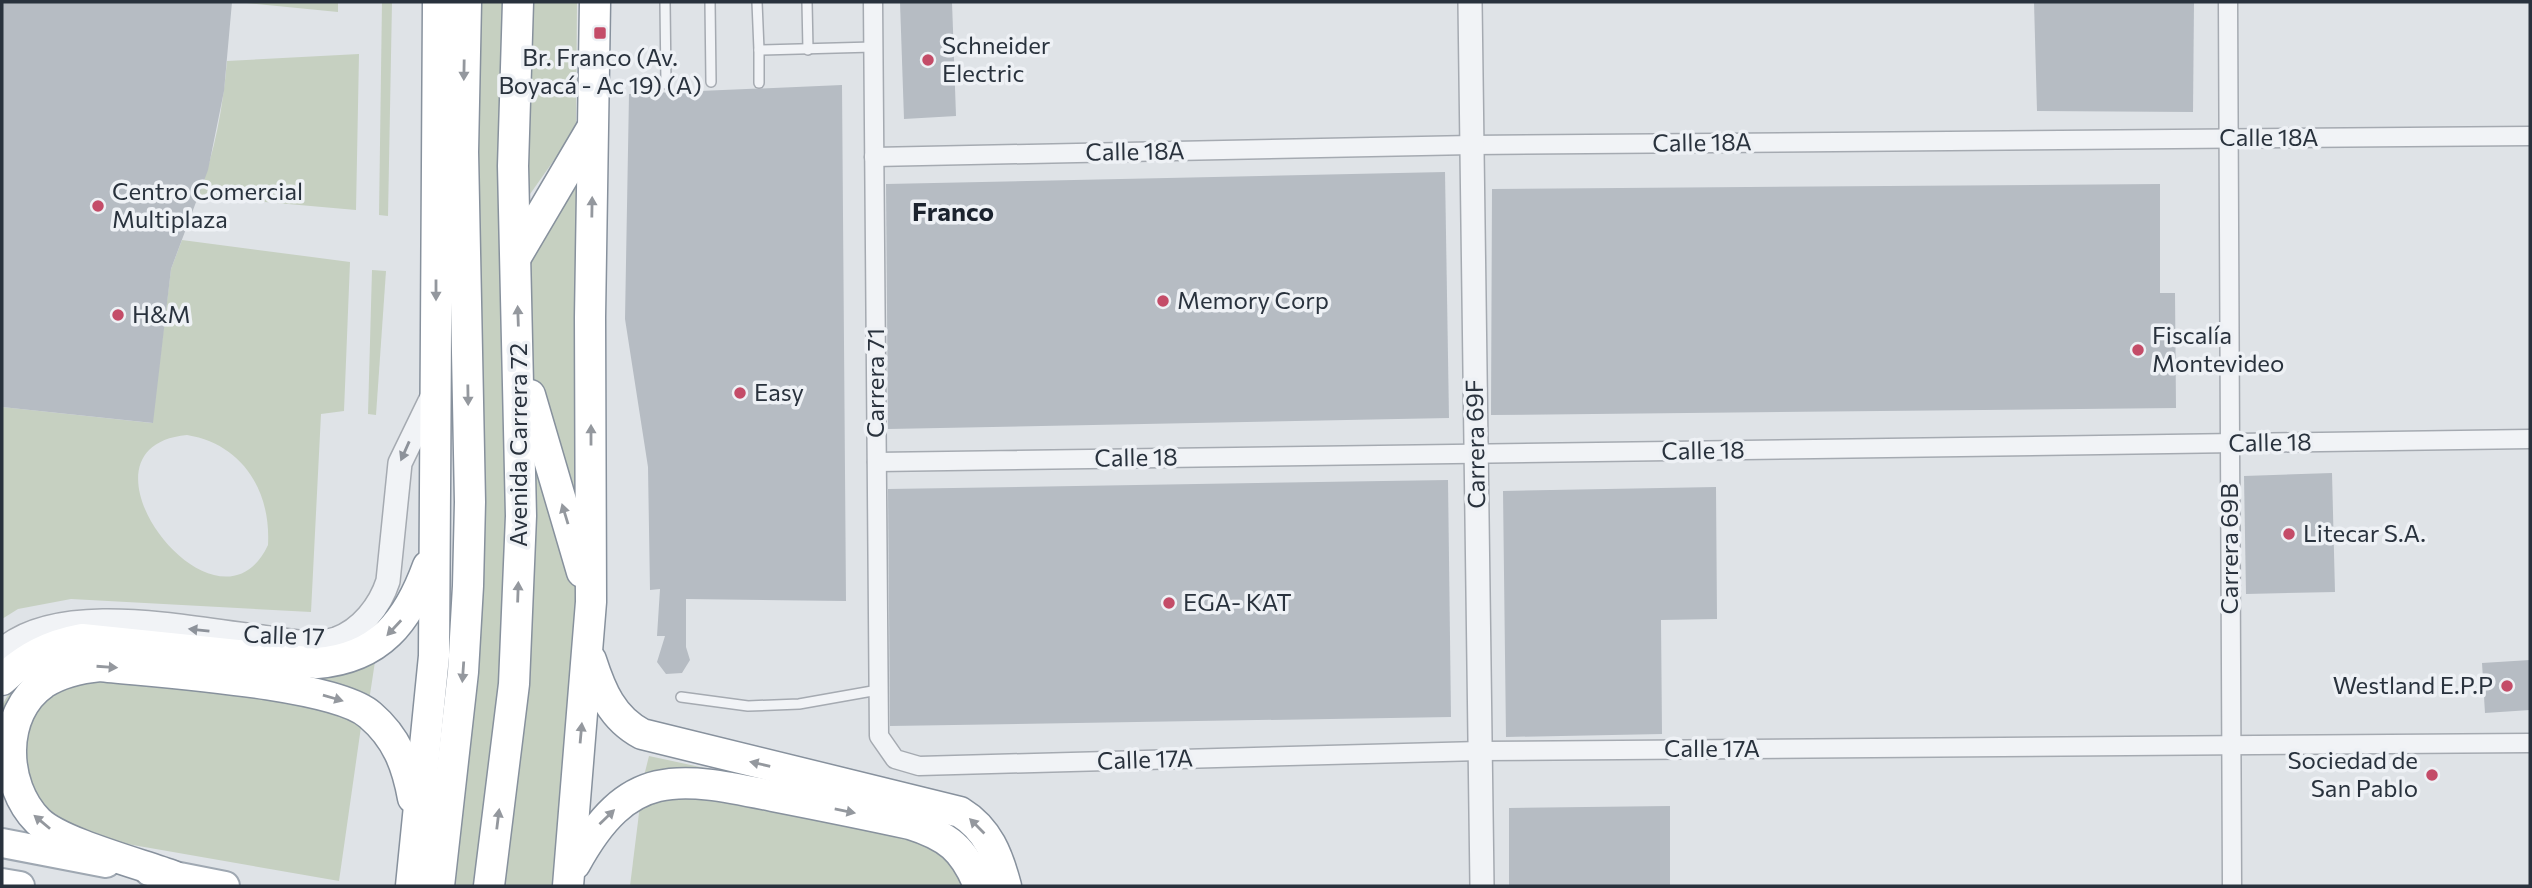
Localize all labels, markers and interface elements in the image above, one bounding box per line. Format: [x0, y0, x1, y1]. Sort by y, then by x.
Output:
marker: Br. Franco (Av. Boyacá - Ac 19) (A) [592, 25, 608, 41]
place label: Schneider Electric [942, 30, 1051, 87]
place label: Br. Franco (Av. Boyacá - Ac 19) (A) [498, 42, 702, 99]
marker: Schneider Electric [920, 52, 936, 68]
one-way arrow [458, 59, 470, 81]
street label: Calle 18A [2219, 122, 2319, 151]
street label: Calle 18A [1652, 126, 1752, 157]
street label: Calle 18A [1085, 135, 1185, 166]
place label: Centro Comercial Multiplaza [112, 176, 303, 233]
district label: Franco [912, 195, 994, 226]
one-way arrow [586, 196, 598, 218]
marker: Centro Comercial Multiplaza [90, 198, 106, 214]
one-way arrow [430, 280, 442, 302]
place label: Memory Corp [1177, 285, 1329, 314]
marker: Memory Corp [1155, 293, 1171, 309]
place label: H&M [132, 299, 191, 328]
one-way arrow [512, 304, 524, 326]
marker: H&M [110, 307, 126, 323]
place label: Fiscalía Montevideo [2152, 320, 2284, 377]
street label: Carrera 71 [860, 328, 889, 438]
marker: Fiscalía Montevideo [2130, 342, 2146, 358]
street label: Avenida Carrera 72 [503, 343, 532, 547]
place label: Easy [754, 377, 804, 406]
street label: Carrera 69F [1459, 379, 1490, 509]
one-way arrow [462, 385, 474, 407]
marker: Easy [732, 385, 748, 401]
one-way arrow [585, 424, 597, 446]
street label: Calle 18 [2228, 426, 2312, 457]
street label: Calle 18 [1661, 434, 1745, 465]
one-way arrow [399, 441, 411, 461]
street label: Calle 18 [1094, 441, 1178, 472]
street label: Carrera 69B [2214, 483, 2243, 615]
one-way arrow [559, 503, 569, 524]
place label: Litecar S.A. [2303, 518, 2426, 547]
marker: Litecar S.A. [2281, 526, 2297, 542]
one-way arrow [512, 581, 523, 603]
place label: EGA- KAT [1183, 587, 1292, 616]
marker: EGA- KAT [1161, 595, 1177, 611]
street label: Calle 17 [243, 619, 325, 650]
one-way arrow [386, 619, 403, 636]
one-way arrow [188, 625, 210, 636]
one-way arrow [457, 661, 468, 683]
one-way arrow [97, 662, 119, 673]
place label: Westland E.P.P [2333, 670, 2493, 699]
marker: Westland E.P.P [2499, 678, 2515, 694]
one-way arrow [322, 693, 343, 703]
one-way arrow [576, 722, 587, 744]
street label: Calle 17A [1664, 733, 1760, 762]
street label: Calle 17A [1097, 742, 1193, 775]
place label: Sociedad de San Pablo [2287, 745, 2418, 802]
one-way arrow [749, 758, 771, 769]
marker: Sociedad de San Pablo [2424, 767, 2440, 783]
one-way arrow [834, 805, 856, 816]
one-way arrow [492, 807, 503, 829]
one-way arrow [598, 809, 615, 826]
one-way arrow [34, 815, 52, 830]
one-way arrow [968, 817, 985, 834]

